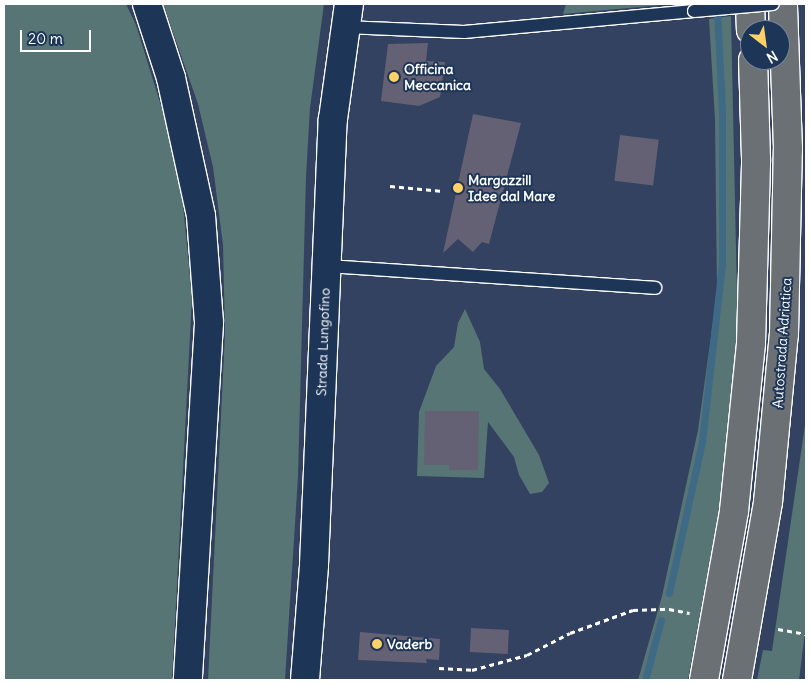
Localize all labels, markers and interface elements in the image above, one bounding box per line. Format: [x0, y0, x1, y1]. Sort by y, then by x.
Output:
scale bar [22, 20, 94, 52]
north arrow [740, 20, 790, 70]
text: 20 m [28, 29, 63, 48]
text: N [763, 47, 781, 67]
place label: Officina Meccanica [404, 61, 471, 94]
marker: Officina Meccanica [388, 71, 400, 83]
place label: Margazzill Idee dal Mare [468, 172, 555, 204]
marker: Margazzill Idee dal Mare [452, 182, 464, 194]
street label: Autostrada Adriatica [769, 277, 795, 409]
street label: Strada Lungofino [313, 288, 333, 396]
place label: Vaderb [387, 636, 432, 652]
marker: Vaderb [371, 638, 383, 650]

